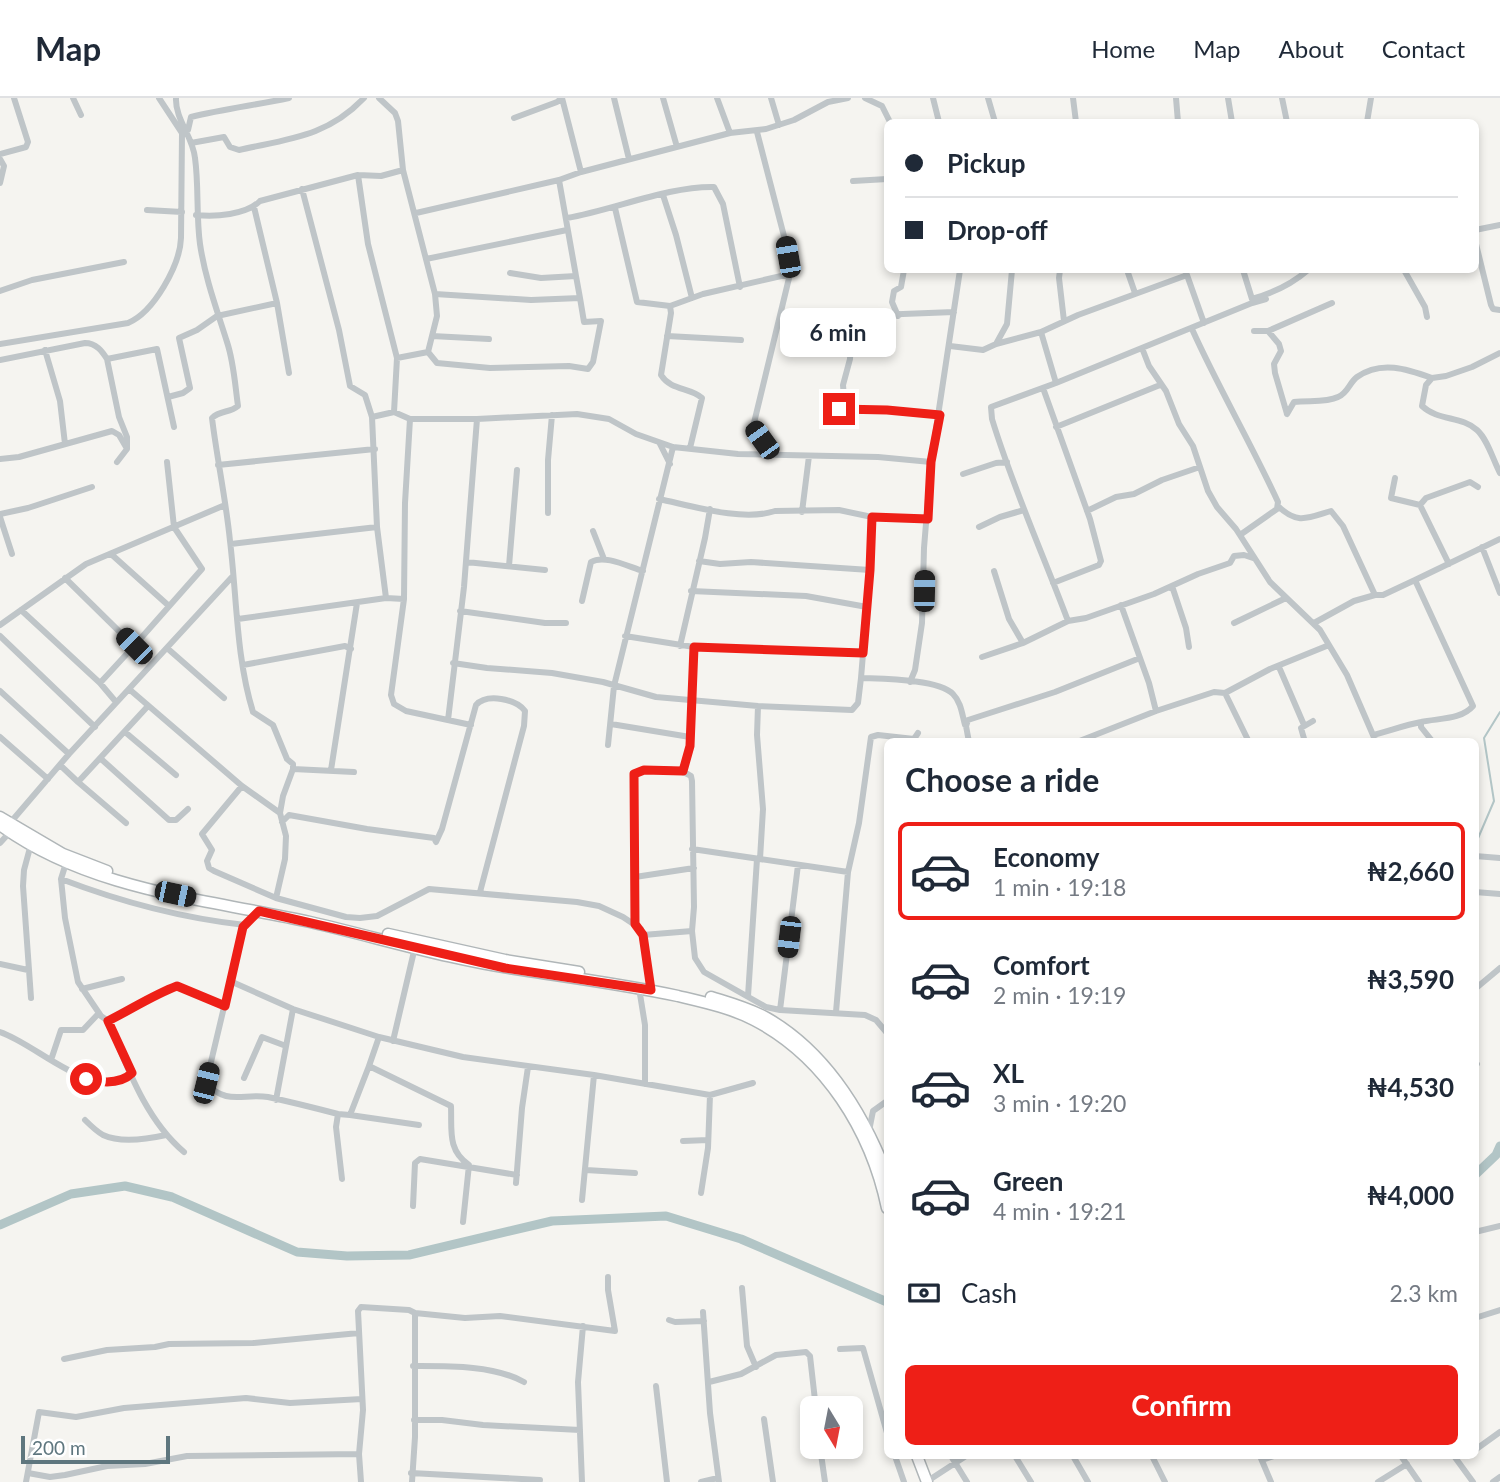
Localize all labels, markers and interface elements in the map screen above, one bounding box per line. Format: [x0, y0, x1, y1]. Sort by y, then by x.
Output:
text: Map [35, 28, 101, 68]
text: Home [1091, 34, 1155, 63]
text: Map [1193, 34, 1241, 63]
text: About [1279, 34, 1344, 63]
text: Contact [1382, 34, 1465, 63]
text: Pickup [947, 147, 1026, 179]
text: Drop-off [947, 214, 1048, 246]
car [775, 234, 802, 280]
callout: 6 min [781, 308, 897, 356]
text: 6 min [809, 318, 867, 346]
route end [823, 393, 855, 425]
car [742, 417, 783, 463]
car [914, 570, 935, 612]
car [112, 624, 157, 668]
text: Choose a ride [905, 760, 1099, 799]
icon: car [909, 840, 972, 903]
text: Economy [993, 841, 1099, 873]
text: ₦2,660 [1367, 855, 1454, 887]
text: 1 min · 19:18 [993, 873, 1126, 901]
car [153, 879, 198, 909]
car [777, 915, 802, 959]
icon: car [909, 948, 972, 1011]
text: Comfort [993, 949, 1090, 981]
text: ₦3,590 [1367, 963, 1454, 995]
text: 2 min · 19:19 [993, 981, 1126, 1009]
icon: car [909, 1056, 972, 1119]
text: XL [993, 1057, 1024, 1089]
car [191, 1060, 222, 1106]
route start [70, 1063, 102, 1095]
text: ₦4,530 [1367, 1071, 1454, 1103]
text: 3 min · 19:20 [993, 1089, 1126, 1117]
icon: car [909, 1164, 972, 1227]
text: Green [993, 1165, 1063, 1197]
text: ₦4,000 [1367, 1179, 1454, 1211]
text: 4 min · 19:21 [993, 1197, 1126, 1225]
icon: cash [905, 1274, 943, 1312]
text: Cash [961, 1277, 1017, 1309]
text: 2.3 km [1389, 1279, 1458, 1307]
button: Confirm [905, 1365, 1458, 1445]
north arrow [800, 1396, 863, 1460]
map controls [800, 1396, 863, 1459]
scale bar [21, 1433, 170, 1465]
text: 200 m [32, 1436, 86, 1459]

